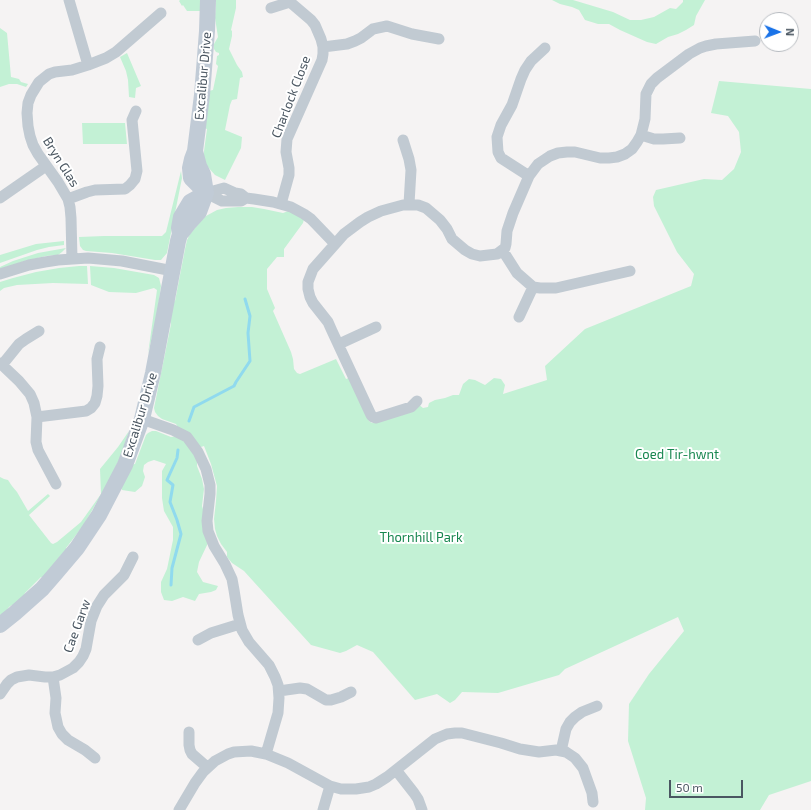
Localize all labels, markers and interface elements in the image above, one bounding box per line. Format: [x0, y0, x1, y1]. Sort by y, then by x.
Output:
north arrow [759, 12, 799, 52]
text: N [784, 28, 797, 36]
street label: Excalibur Drive [191, 31, 215, 121]
street label: Charlock Close [268, 54, 314, 140]
street label: Bryn Glas [39, 134, 83, 190]
street label: Excalibur Drive [120, 370, 160, 460]
park label: Coed Tir-hwnt [635, 447, 719, 463]
park label: Thornhill Park [379, 530, 463, 546]
street label: Cae Garw [60, 597, 94, 655]
scale bar [671, 772, 745, 798]
text: 50 m [676, 780, 703, 794]

